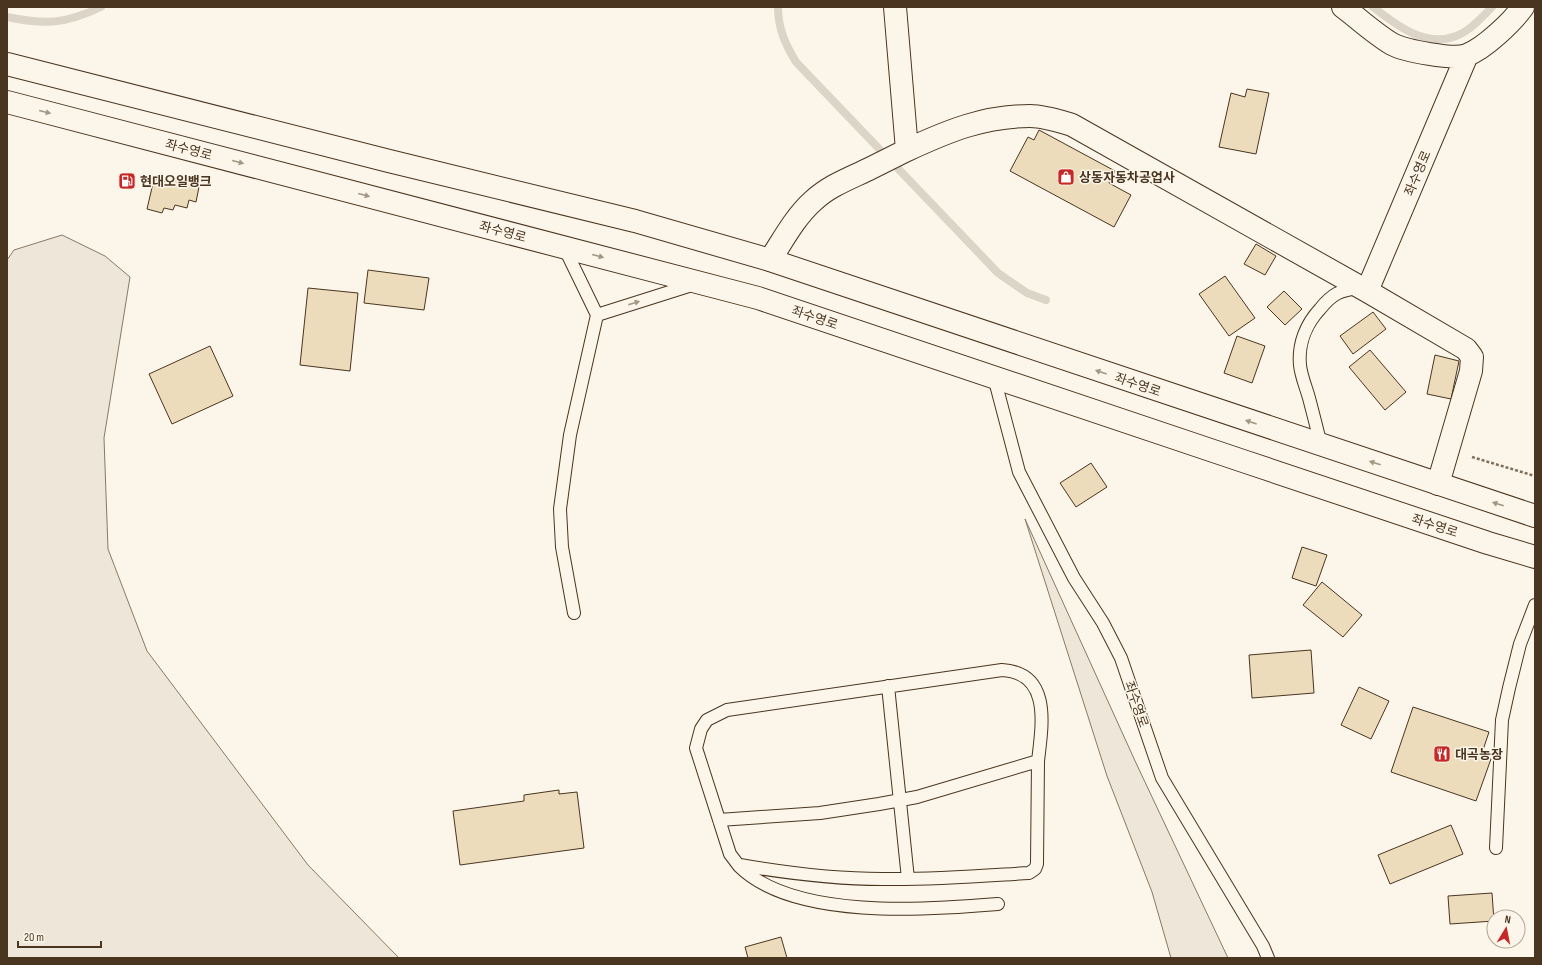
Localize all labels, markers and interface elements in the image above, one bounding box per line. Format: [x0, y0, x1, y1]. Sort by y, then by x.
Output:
one-way arrow [39, 109, 51, 115]
street label: 좌수영로 [164, 136, 214, 164]
street label: 좌수영로 [1401, 148, 1435, 199]
one-way arrow [233, 159, 245, 165]
shop icon: 상동자동차공업사 [1056, 167, 1076, 187]
place label: 상동자동차공업사 [1079, 170, 1175, 186]
fuel station icon: 현대오일뱅크 [117, 171, 137, 191]
place label: 현대오일뱅크 [140, 174, 212, 190]
one-way arrow [358, 192, 370, 198]
street label: 좌수영로 [478, 218, 528, 246]
one-way arrow [593, 253, 605, 259]
one-way arrow [628, 300, 640, 306]
street label: 좌수영로 [789, 303, 840, 333]
one-way arrow [1095, 368, 1107, 374]
street label: 좌수영로 [1112, 370, 1163, 400]
one-way arrow [1245, 419, 1257, 425]
one-way arrow [1368, 460, 1380, 466]
one-way arrow [1492, 501, 1504, 507]
street label: 좌수영로 [1409, 511, 1460, 541]
street label: 좌수영로 [1121, 679, 1151, 730]
restaurant icon: 대곡농장 [1432, 744, 1452, 764]
place label: 대곡농장 [1455, 747, 1503, 763]
north arrow [1486, 909, 1526, 949]
text: N [1504, 913, 1512, 927]
scale bar [18, 923, 101, 949]
text: 20 m [24, 930, 44, 945]

